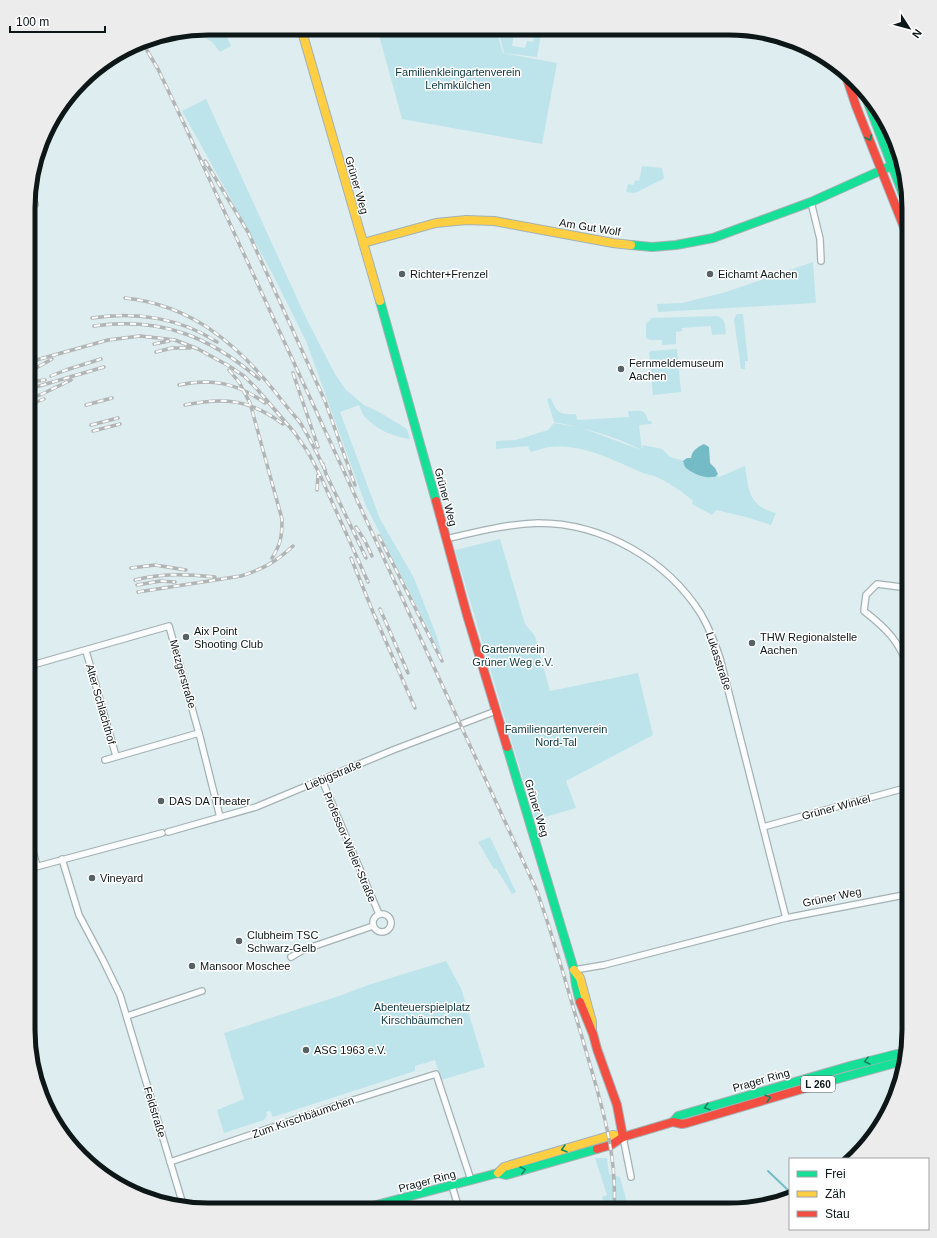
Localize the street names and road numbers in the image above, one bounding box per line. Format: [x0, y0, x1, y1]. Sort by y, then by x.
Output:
street label: Grüner Weg [343, 155, 371, 215]
street label: Am Gut Wolf [558, 216, 623, 238]
street label: Grüner Weg [432, 467, 460, 527]
street label: Lukasstraße [704, 630, 734, 692]
street label: Metzgerstraße [167, 638, 199, 710]
street label: Alter Schlachthof [84, 662, 118, 747]
street label: Liebigstraße [303, 758, 363, 792]
street label: Grüner Weg [523, 778, 551, 838]
street label: Professor-Wieler-Straße [321, 790, 379, 904]
street label: Grüner Winkel [800, 792, 872, 822]
street label: Grüner Weg [802, 885, 862, 909]
street label: Prager Ring [731, 1066, 791, 1094]
road number: L 260 [801, 1076, 835, 1092]
street label: Feldstraße [142, 1085, 168, 1139]
street label: Zum Kirschbäumchen [250, 1094, 356, 1140]
street label: Prager Ring [397, 1168, 457, 1194]

